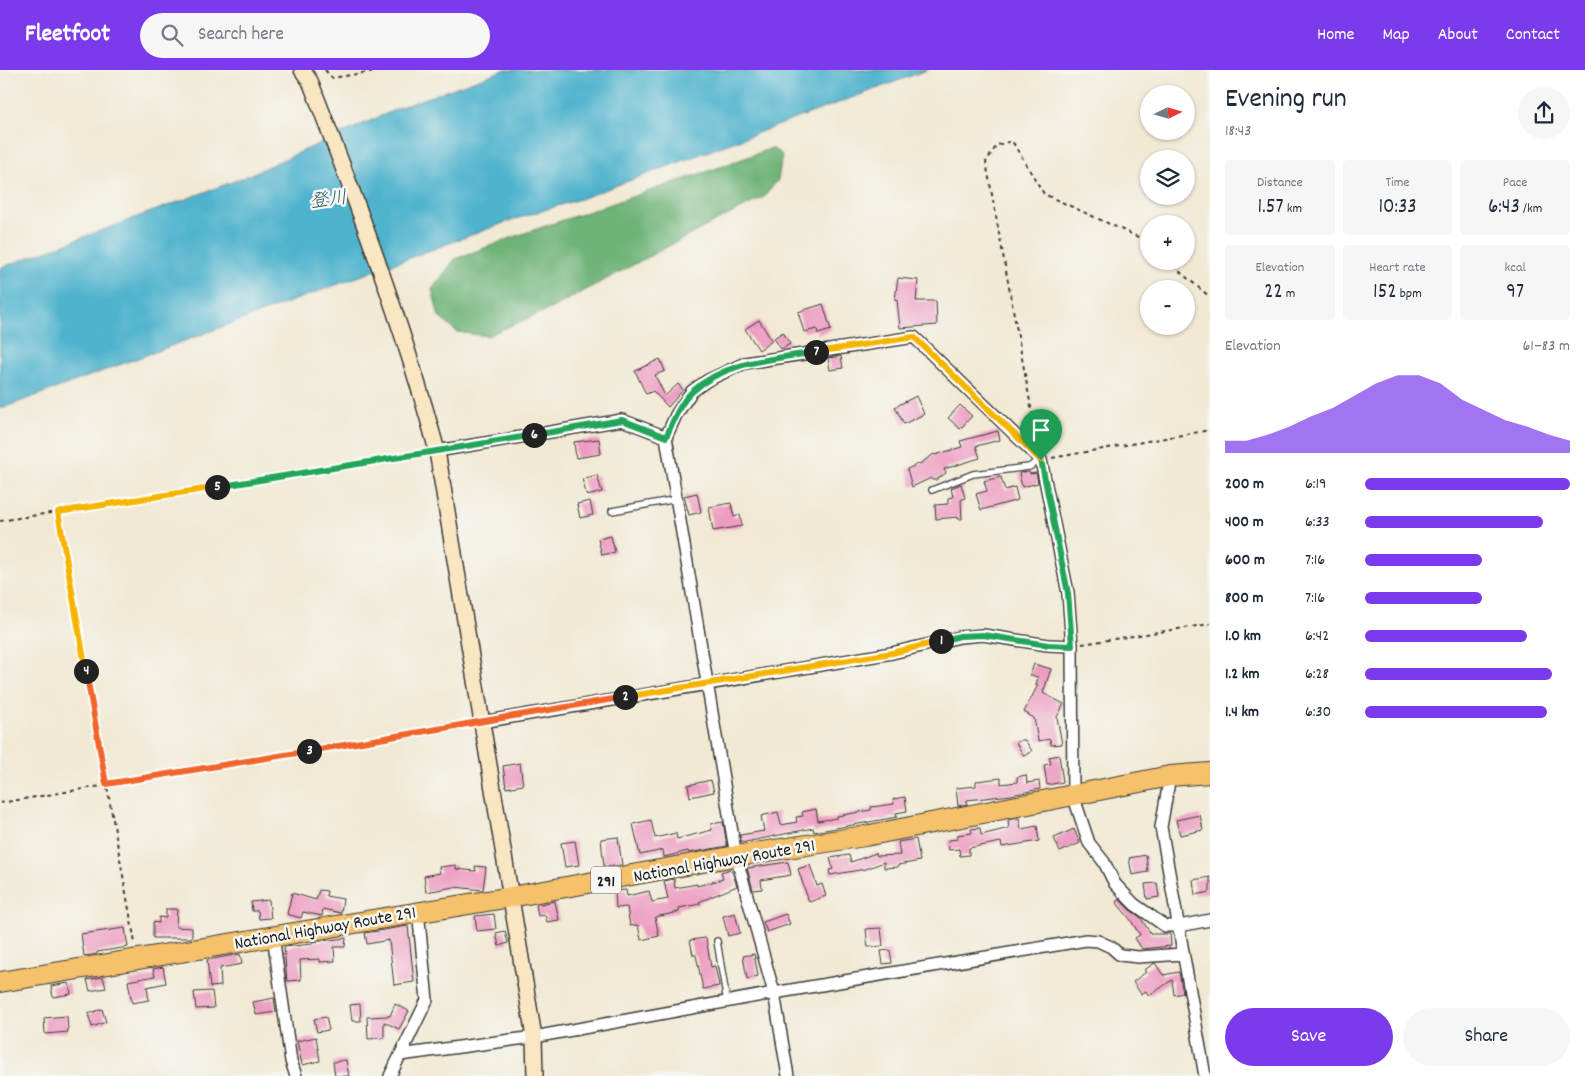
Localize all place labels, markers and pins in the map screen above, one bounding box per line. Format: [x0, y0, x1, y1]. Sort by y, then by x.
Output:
pin: 7 [804, 340, 828, 364]
pin [1020, 409, 1062, 460]
pin: 6 [522, 422, 546, 448]
pin: 5 [204, 474, 230, 500]
pin: 1 [928, 628, 954, 654]
pin: 4 [74, 658, 98, 684]
pin: 2 [612, 684, 638, 710]
pin: 3 [296, 738, 322, 764]

